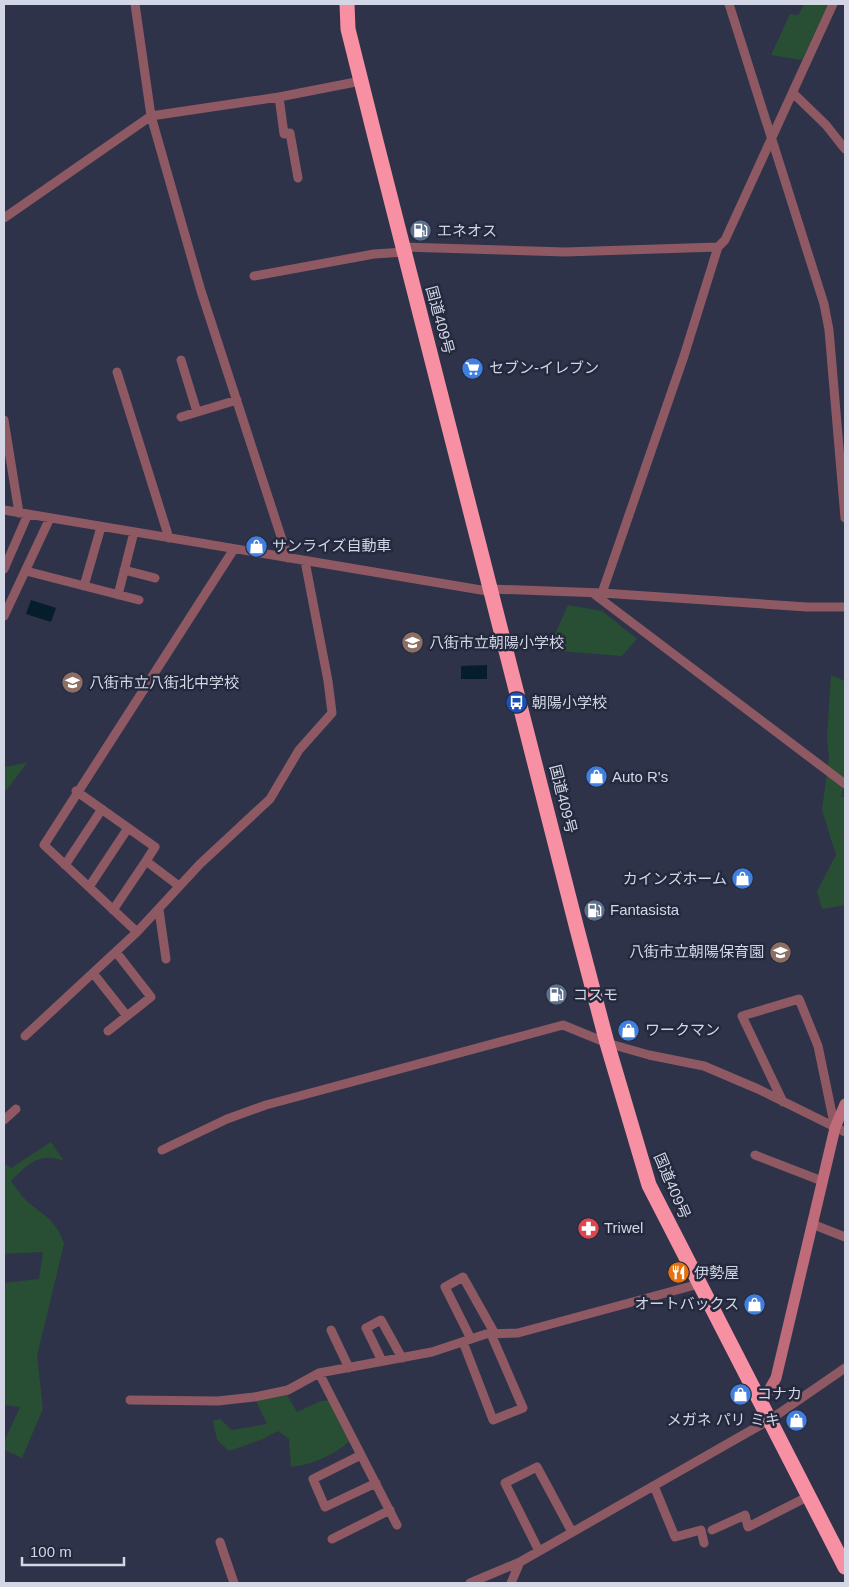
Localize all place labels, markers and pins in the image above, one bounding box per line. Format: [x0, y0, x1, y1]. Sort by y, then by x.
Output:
fuel station icon: エネオス [409, 219, 433, 243]
place label: エネオス [437, 222, 497, 239]
supermarket icon: セブン-イレブン [461, 356, 485, 380]
place label: セブン-イレブン [489, 359, 599, 376]
shop icon: サンライズ自動車 [244, 534, 268, 558]
place label: サンライズ自動車 [272, 537, 392, 554]
school or university icon: 八街市立朝陽小学校 [401, 631, 425, 655]
place label: 八街市立朝陽小学校 [429, 634, 564, 651]
school or university icon: 八街市立八街北中学校 [61, 671, 85, 695]
place label: 八街市立八街北中学校 [89, 674, 239, 691]
bus stop icon: 朝陽小学校 [504, 691, 528, 715]
place label: 朝陽小学校 [532, 694, 607, 711]
shop icon: Auto R's [584, 765, 608, 789]
place label: Auto R's [612, 768, 668, 785]
shop icon: カインズホーム [731, 867, 755, 891]
place label: カインズホーム [623, 870, 727, 887]
fuel station icon: Fantasista [582, 898, 606, 922]
place label: Fantasista [610, 901, 680, 918]
school or university icon: 八街市立朝陽保育園 [768, 940, 792, 964]
place label: 八街市立朝陽保育園 [629, 943, 764, 960]
fuel station icon: コスモ [545, 983, 569, 1007]
place label: コスモ [573, 986, 618, 1003]
shop icon: ワークマン [617, 1018, 641, 1042]
place label: ワークマン [645, 1021, 720, 1038]
pharmacy icon: Triwel [576, 1216, 600, 1240]
place label: Triwel [604, 1219, 643, 1236]
restaurant icon: 伊勢屋 [666, 1261, 690, 1285]
place label: 伊勢屋 [694, 1264, 739, 1281]
shop icon: オートバックス [743, 1292, 767, 1316]
place label: オートバックス [634, 1295, 739, 1312]
shop icon: コナカ [729, 1382, 753, 1406]
place label: コナカ [757, 1385, 802, 1402]
shop icon: メガネ パリ ミキ [784, 1408, 808, 1432]
place label: メガネ パリ ミキ [667, 1411, 780, 1428]

